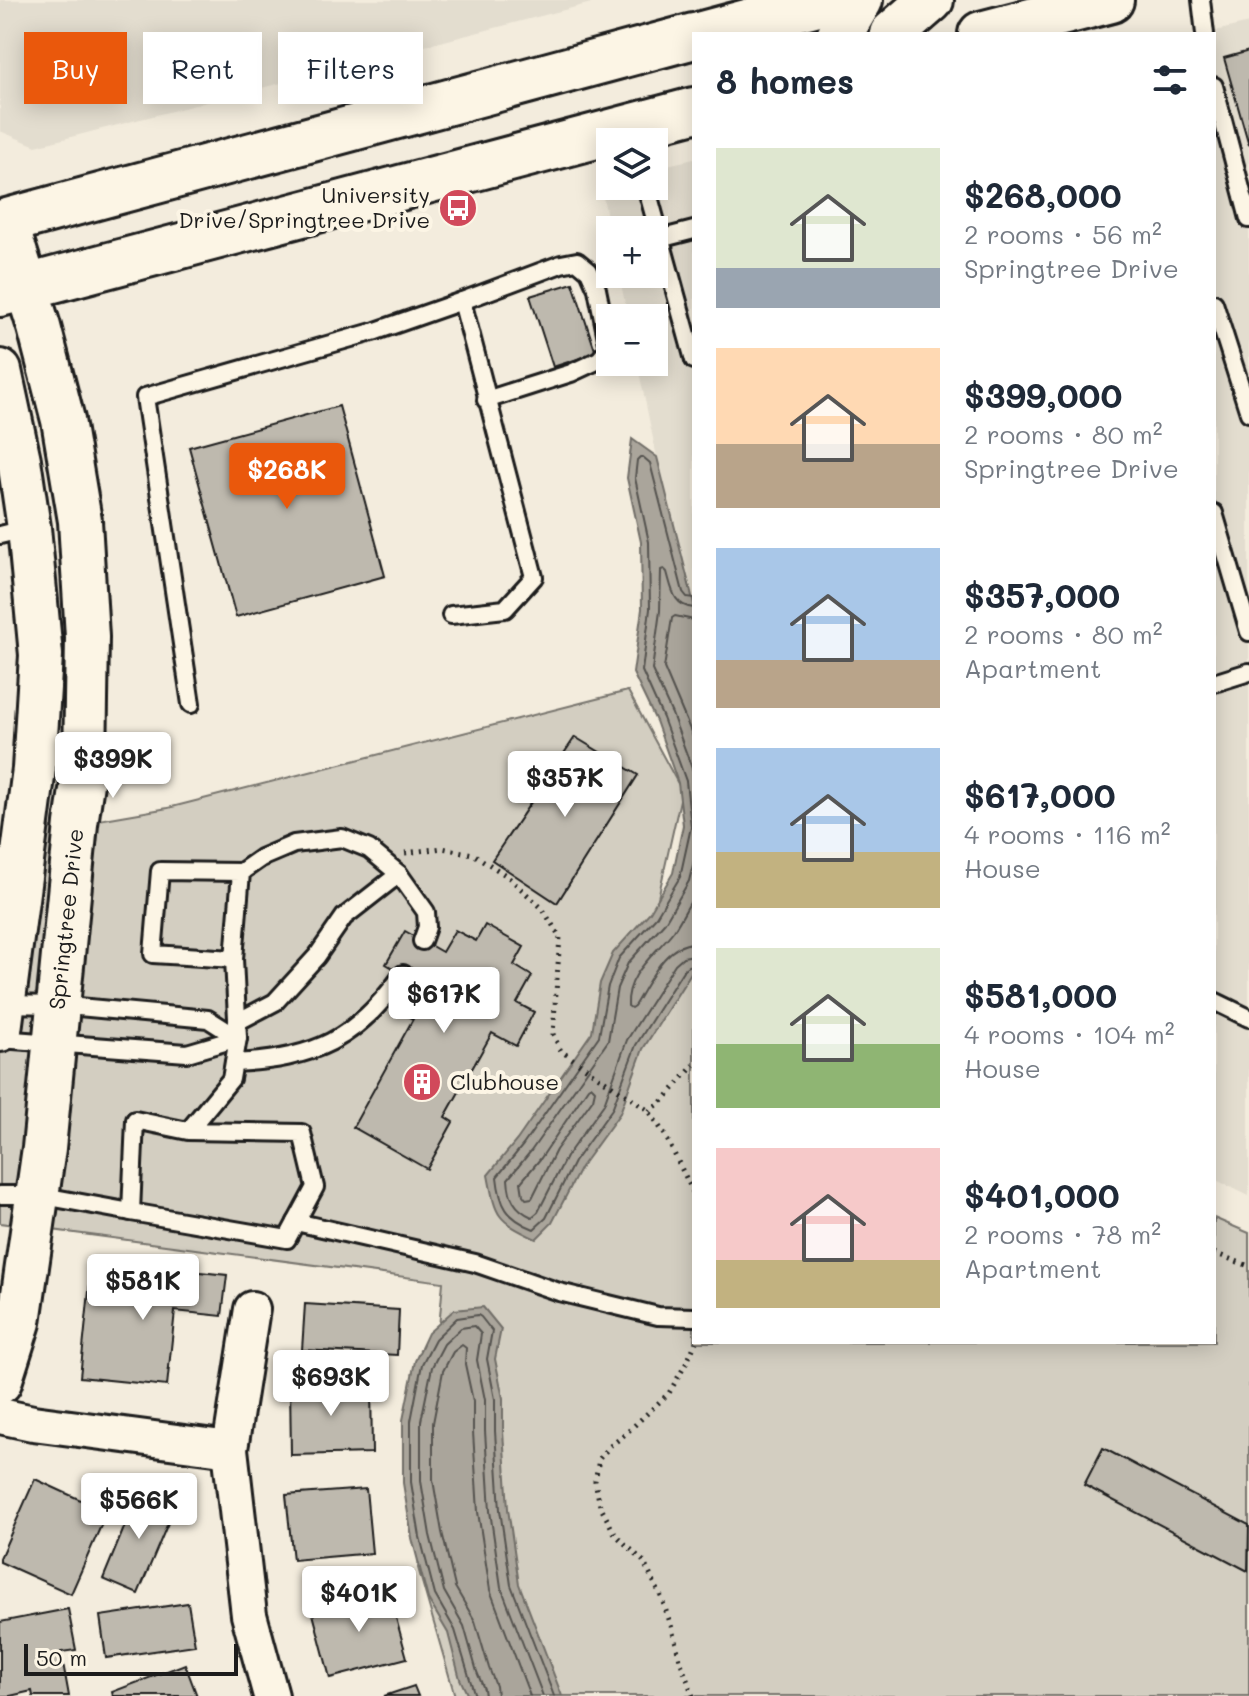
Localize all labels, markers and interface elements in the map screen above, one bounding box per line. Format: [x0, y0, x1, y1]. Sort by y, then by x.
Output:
chip: Buy [24, 32, 127, 104]
chip: Rent [143, 32, 262, 104]
chip: Filters [278, 32, 423, 104]
text: 8 homes [716, 58, 854, 103]
icon: filters [1148, 58, 1192, 102]
map controls [596, 128, 668, 376]
button: layers [596, 128, 668, 200]
text: $268,000 [964, 172, 1122, 217]
place label: University Drive/Springtree Drive [178, 180, 430, 234]
icon: home [780, 180, 876, 276]
bus stop icon: University Drive/Springtree Drive [437, 187, 479, 229]
button: + [596, 216, 668, 288]
text: 2 rooms · 56 m² [964, 217, 1162, 251]
text: Springtree Drive [964, 251, 1179, 285]
button: − [596, 304, 668, 376]
text: $399,000 [964, 372, 1122, 417]
icon: home [780, 380, 876, 476]
text: 2 rooms · 80 m² [964, 417, 1163, 451]
pin: $268K [231, 443, 343, 511]
text: Springtree Drive [964, 451, 1179, 485]
text: $268K [247, 452, 327, 486]
text: $357,000 [964, 572, 1120, 617]
icon: home [780, 580, 876, 676]
text: 2 rooms · 80 m² [964, 617, 1163, 651]
text: Apartment [964, 651, 1101, 685]
pin: $399K [57, 732, 169, 800]
text: $399K [73, 741, 153, 775]
pin: $357K [509, 751, 621, 819]
text: $357K [526, 760, 604, 794]
text: $617,000 [964, 772, 1116, 817]
icon: home [780, 780, 876, 876]
text: 4 rooms · 116 m² [964, 817, 1171, 851]
street label: Springtree Drive [42, 827, 89, 1011]
text: House [964, 851, 1041, 885]
pin: $617K [388, 967, 500, 1035]
text: $581,000 [964, 972, 1117, 1017]
text: $617K [407, 976, 481, 1010]
icon: home [780, 980, 876, 1076]
text: 4 rooms · 104 m² [964, 1017, 1175, 1051]
text: House [964, 1051, 1041, 1085]
building icon: Clubhouse [401, 1061, 443, 1103]
place label: Clubhouse [450, 1067, 559, 1096]
text: $401,000 [964, 1172, 1120, 1217]
icon: home [780, 1180, 876, 1276]
text: 2 rooms · 78 m² [964, 1217, 1161, 1251]
text: Apartment [964, 1251, 1101, 1285]
pin: $581K [87, 1254, 199, 1322]
text: $581K [105, 1263, 181, 1297]
pin: $693K [275, 1350, 387, 1418]
text: $693K [291, 1359, 371, 1393]
pin: $566K [83, 1473, 195, 1541]
text: $566K [99, 1482, 179, 1516]
pin: $401K [303, 1566, 415, 1634]
text: $401K [320, 1575, 398, 1609]
scale bar [24, 1640, 238, 1676]
text: 50 m [36, 1643, 87, 1672]

